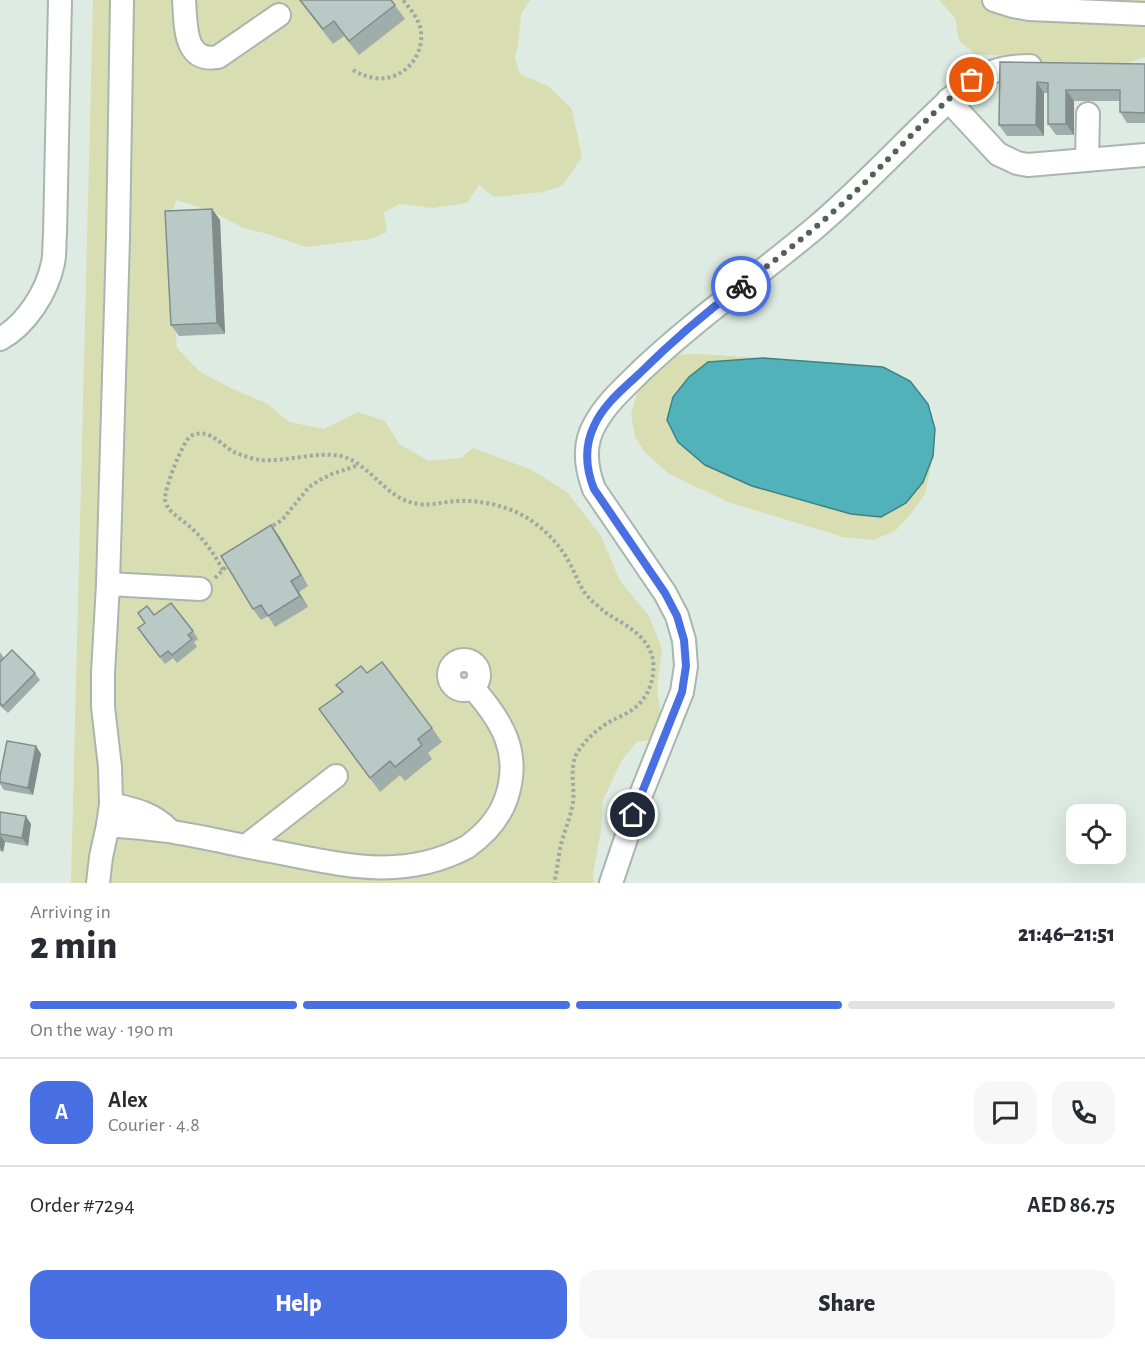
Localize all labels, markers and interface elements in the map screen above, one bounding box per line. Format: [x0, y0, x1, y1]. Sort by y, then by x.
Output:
pin [946, 54, 997, 105]
icon: bag [955, 63, 988, 96]
courier [711, 256, 771, 316]
icon: bike [725, 270, 758, 303]
pin [607, 789, 658, 840]
icon: home [616, 798, 649, 831]
map controls [1066, 804, 1126, 864]
button: locate [1066, 804, 1126, 864]
text: Arriving in [30, 902, 111, 922]
text: 21:46–21:51 [1018, 923, 1115, 945]
text: 2 min [30, 927, 117, 966]
text: On the way · 190 m [30, 1020, 174, 1040]
button: chat [974, 1081, 1037, 1144]
button: phone [1052, 1081, 1115, 1144]
text: Alex [108, 1089, 148, 1111]
text: A [55, 1101, 68, 1123]
text: Courier · 4.8 [108, 1115, 200, 1135]
text: Order #7294 [30, 1194, 135, 1216]
text: AED 86.75 [1027, 1194, 1115, 1216]
button: Help [30, 1270, 567, 1339]
button: Share [579, 1270, 1115, 1339]

